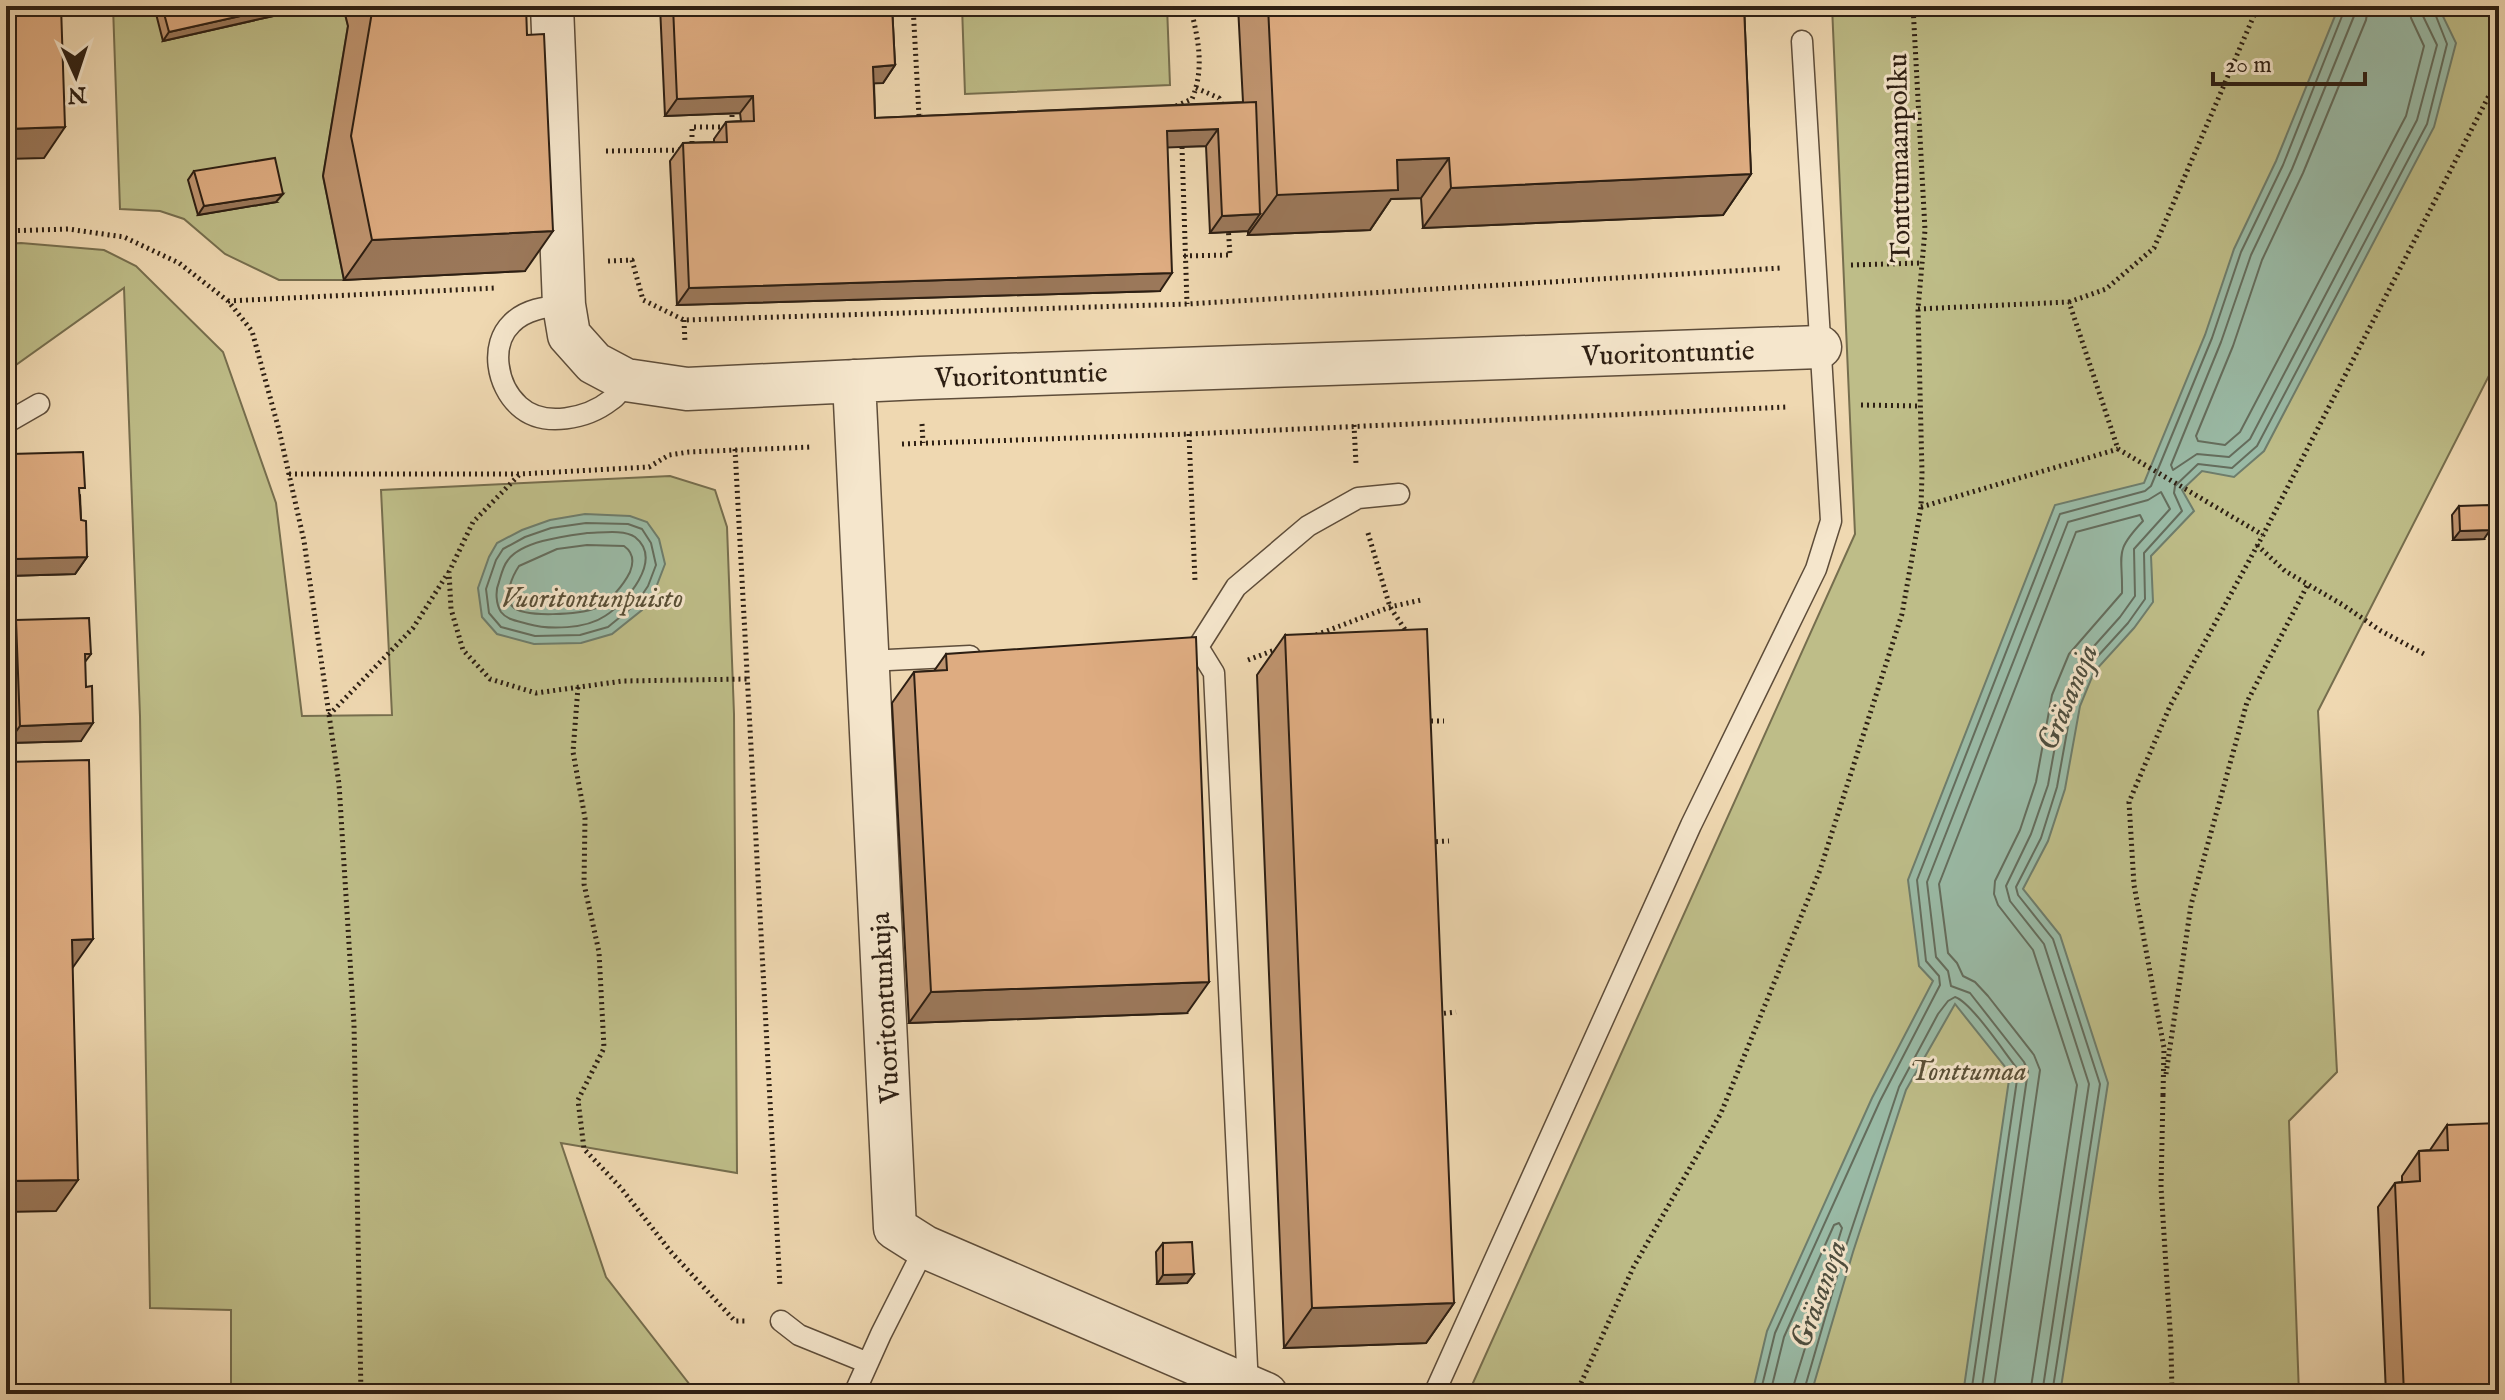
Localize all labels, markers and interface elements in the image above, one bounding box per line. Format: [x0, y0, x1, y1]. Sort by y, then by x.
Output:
north arrow [36, 36, 116, 116]
scale bar [2213, 36, 2365, 86]
text: 20 m [2225, 50, 2272, 81]
street label: Tonttumaanpolku [1881, 53, 1920, 263]
text: N [67, 79, 88, 108]
street label: Vuoritontuntie [1580, 334, 1755, 375]
street label: Vuoritontuntie [933, 356, 1108, 397]
park label: Vuoritontunpuisto [501, 582, 683, 617]
water label: Gräsanoja [2029, 639, 2108, 757]
street label: Vuoritontunkuja [864, 911, 909, 1105]
park label: Tonttumaa [1909, 1055, 2027, 1090]
water label: Gräsanoja [1783, 1236, 1857, 1354]

